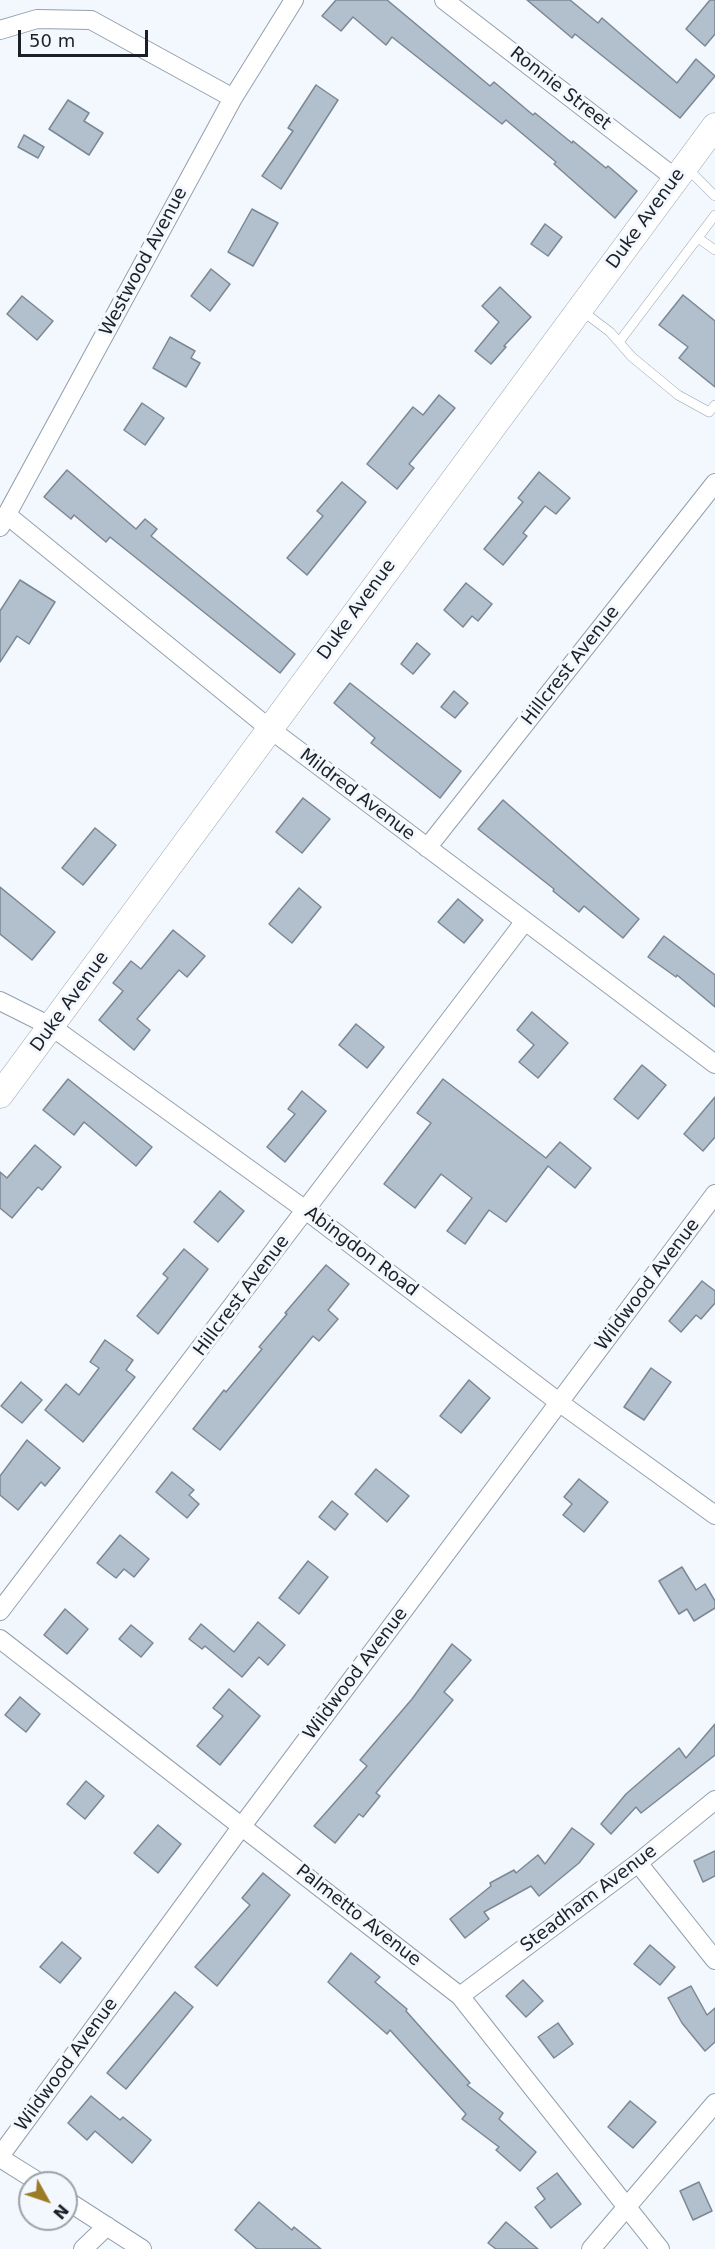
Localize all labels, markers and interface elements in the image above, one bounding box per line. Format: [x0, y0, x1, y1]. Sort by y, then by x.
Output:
scale bar [21, 18, 152, 56]
text: 50 m [29, 30, 75, 51]
street label: Ronnie Street [505, 43, 615, 135]
street label: Duke Avenue [602, 165, 690, 273]
street label: Westwood Avenue [96, 184, 192, 340]
street label: Duke Avenue [313, 556, 401, 664]
street label: Hillcrest Avenue [518, 602, 624, 730]
street label: Mildred Avenue [295, 745, 419, 845]
street label: Duke Avenue [26, 948, 114, 1056]
street label: Abingdon Road [300, 1202, 422, 1302]
street label: Wildwood Avenue [591, 1215, 705, 1355]
street label: Hillcrest Avenue [190, 1231, 294, 1361]
street label: Wildwood Avenue [299, 1604, 413, 1744]
street label: Steadham Avenue [517, 1841, 661, 1957]
street label: Palmetto Avenue [291, 1861, 425, 1971]
street label: Wildwood Avenue [11, 1994, 123, 2136]
north arrow [18, 2171, 78, 2231]
text: N [49, 2200, 72, 2223]

